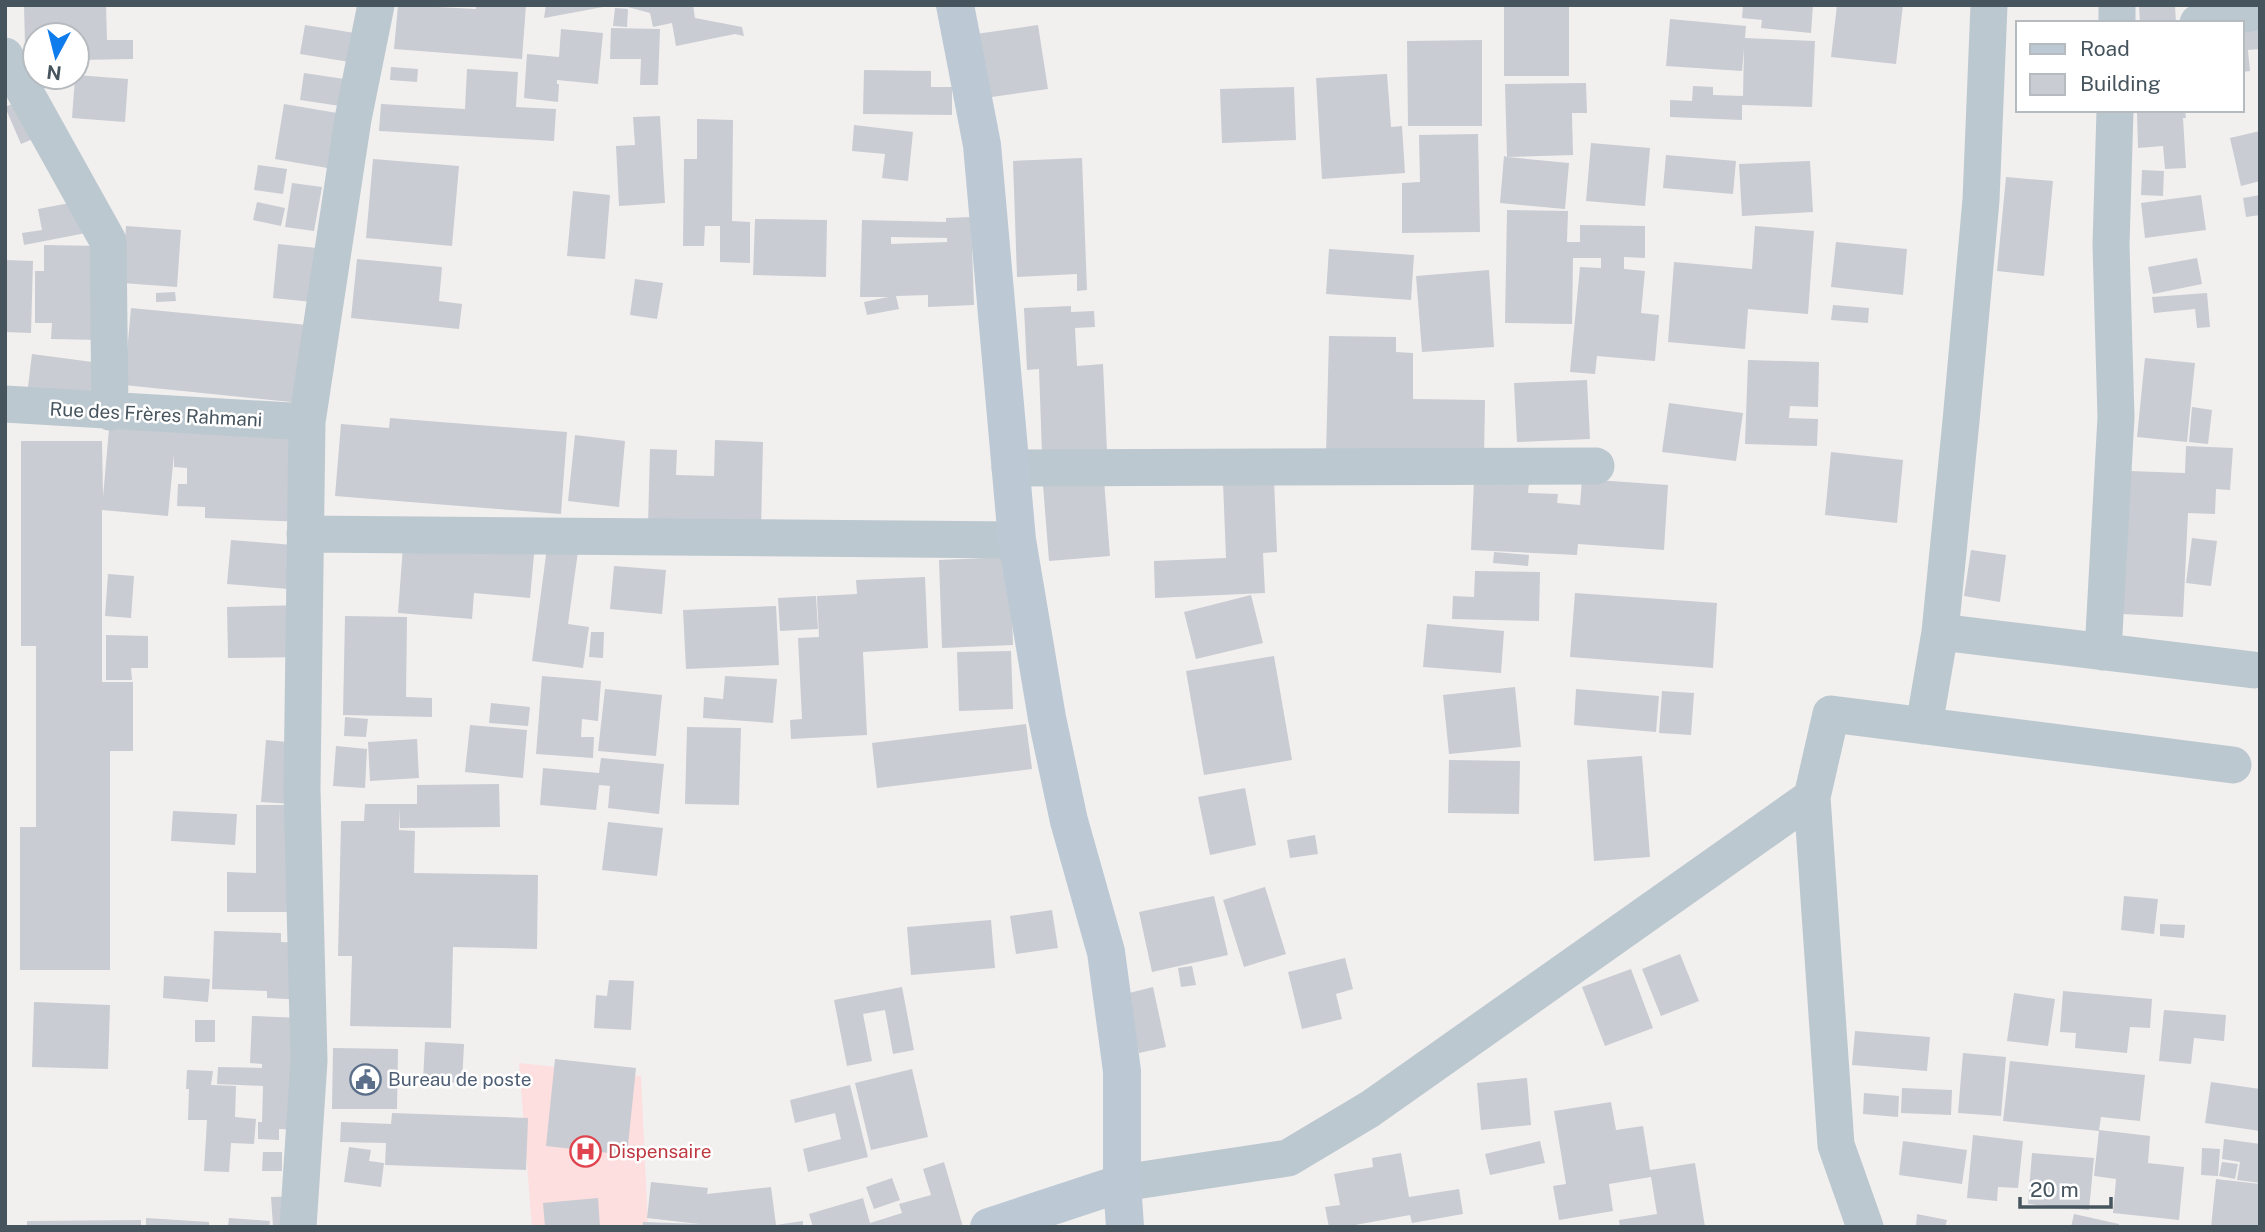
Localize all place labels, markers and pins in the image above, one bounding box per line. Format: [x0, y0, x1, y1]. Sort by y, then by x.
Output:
public building icon: Bureau de poste [348, 1062, 382, 1096]
place label: Bureau de poste [388, 1068, 532, 1090]
hospital icon: Dispensaire [568, 1134, 602, 1168]
place label: Dispensaire [608, 1140, 711, 1162]

